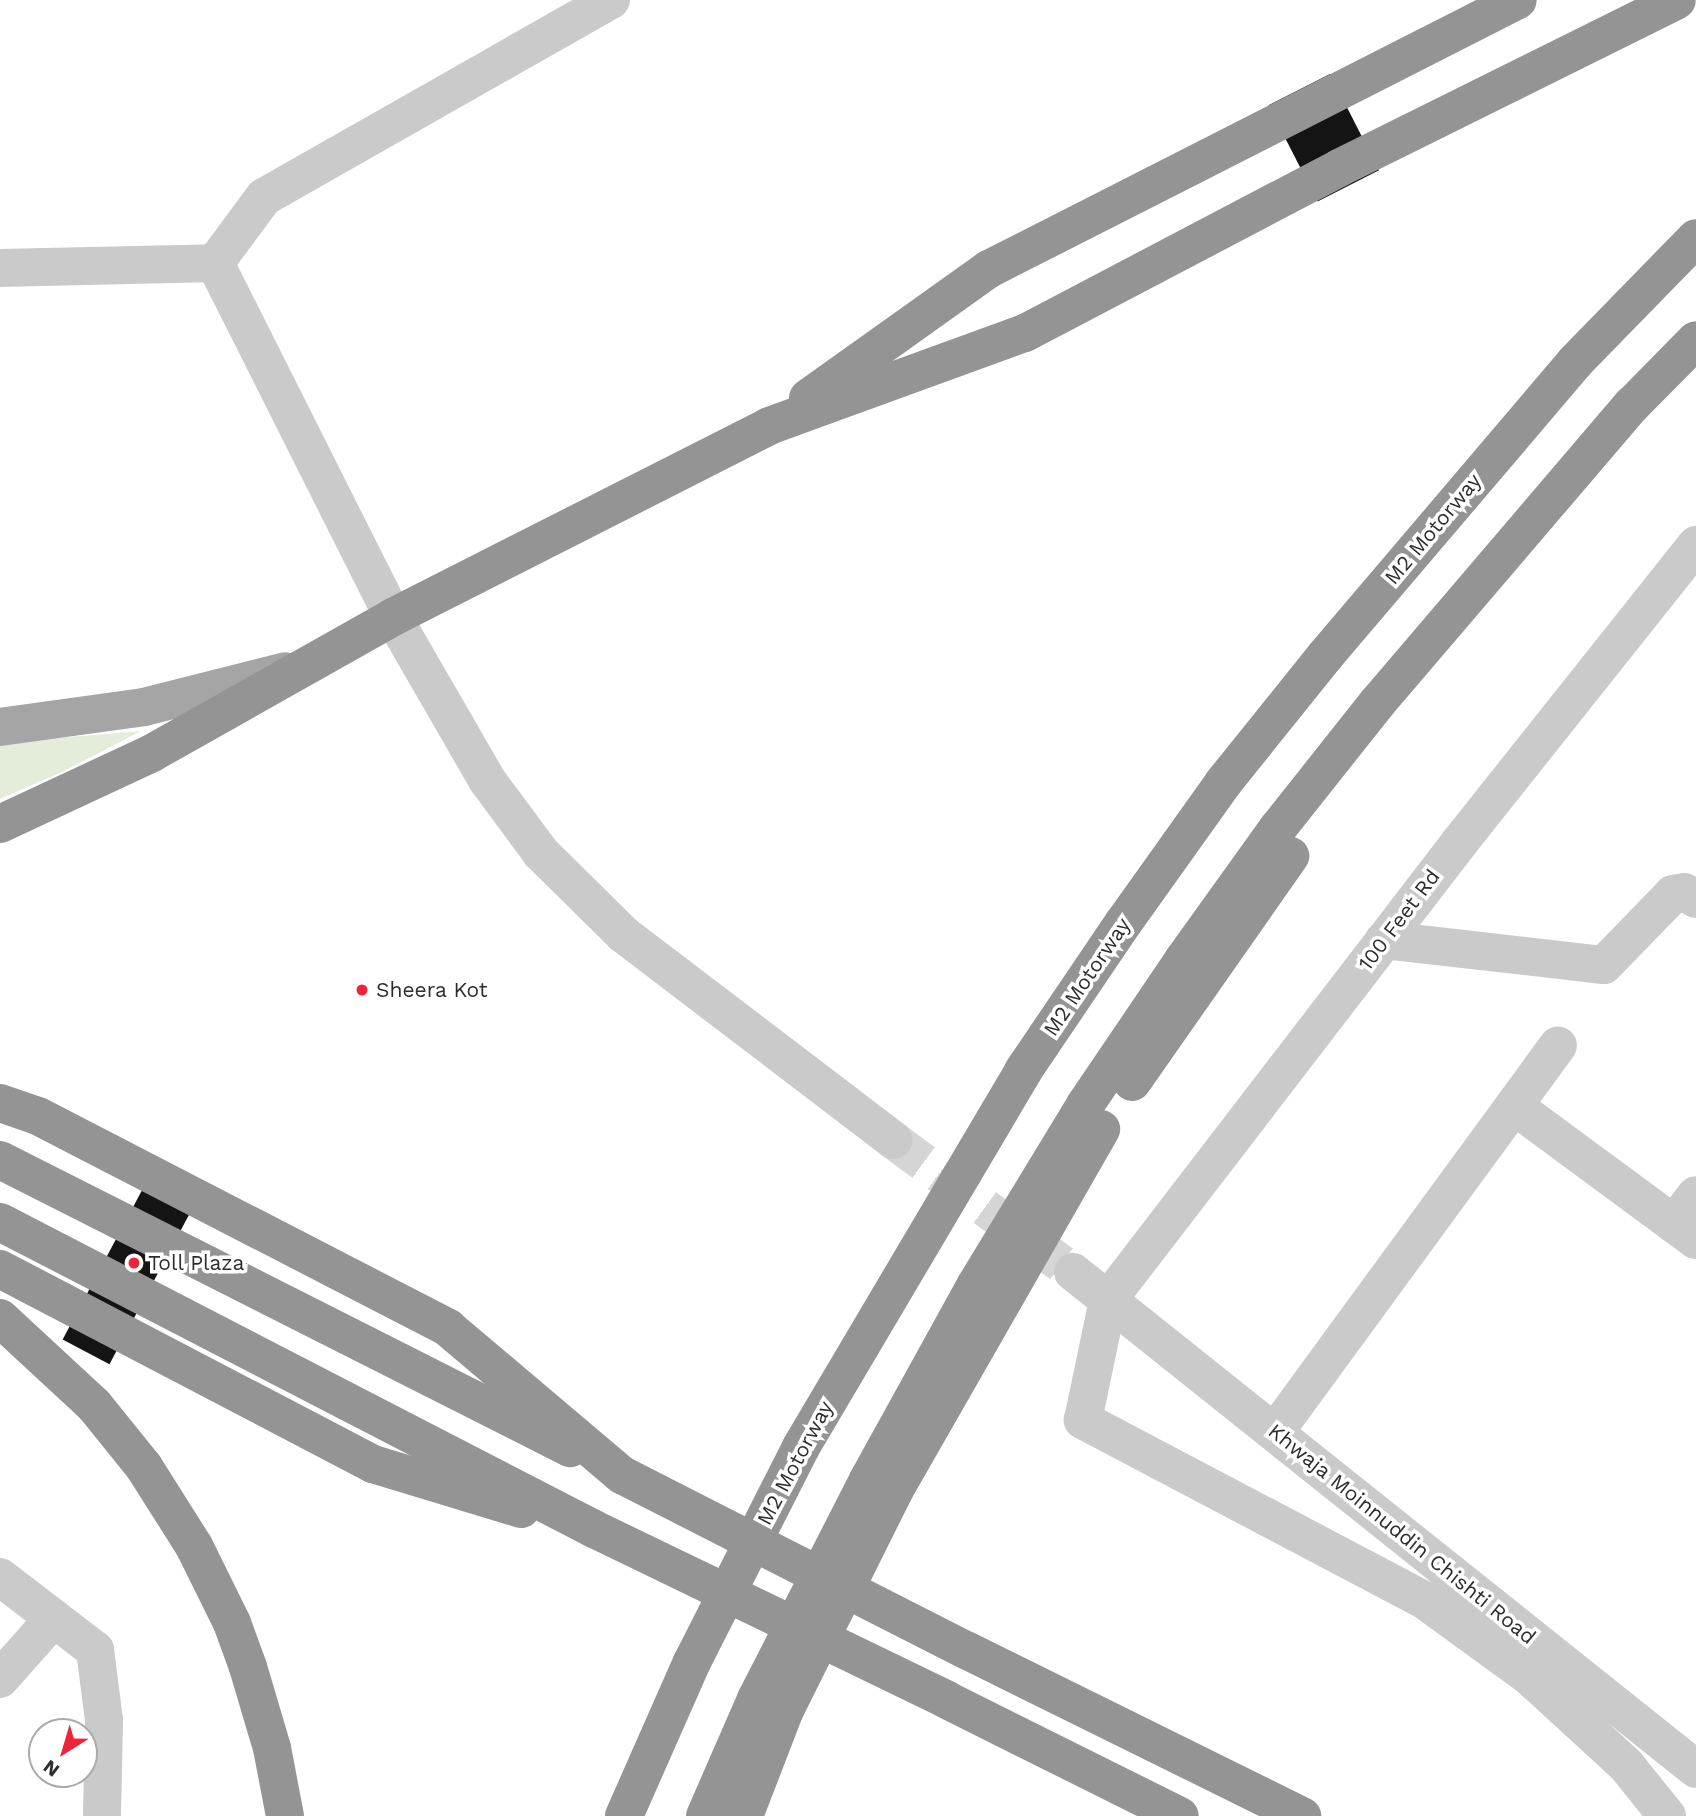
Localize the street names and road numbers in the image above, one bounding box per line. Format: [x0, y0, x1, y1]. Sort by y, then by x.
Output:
street label: M2 Motorway [1379, 468, 1487, 590]
street label: 100 Feet Rd [1353, 865, 1445, 975]
street label: M2 Motorway [1038, 913, 1136, 1041]
street label: M2 Motorway [752, 1397, 838, 1529]
street label: Khwaja Moinnuddin Chishti Road [1263, 1418, 1541, 1650]

